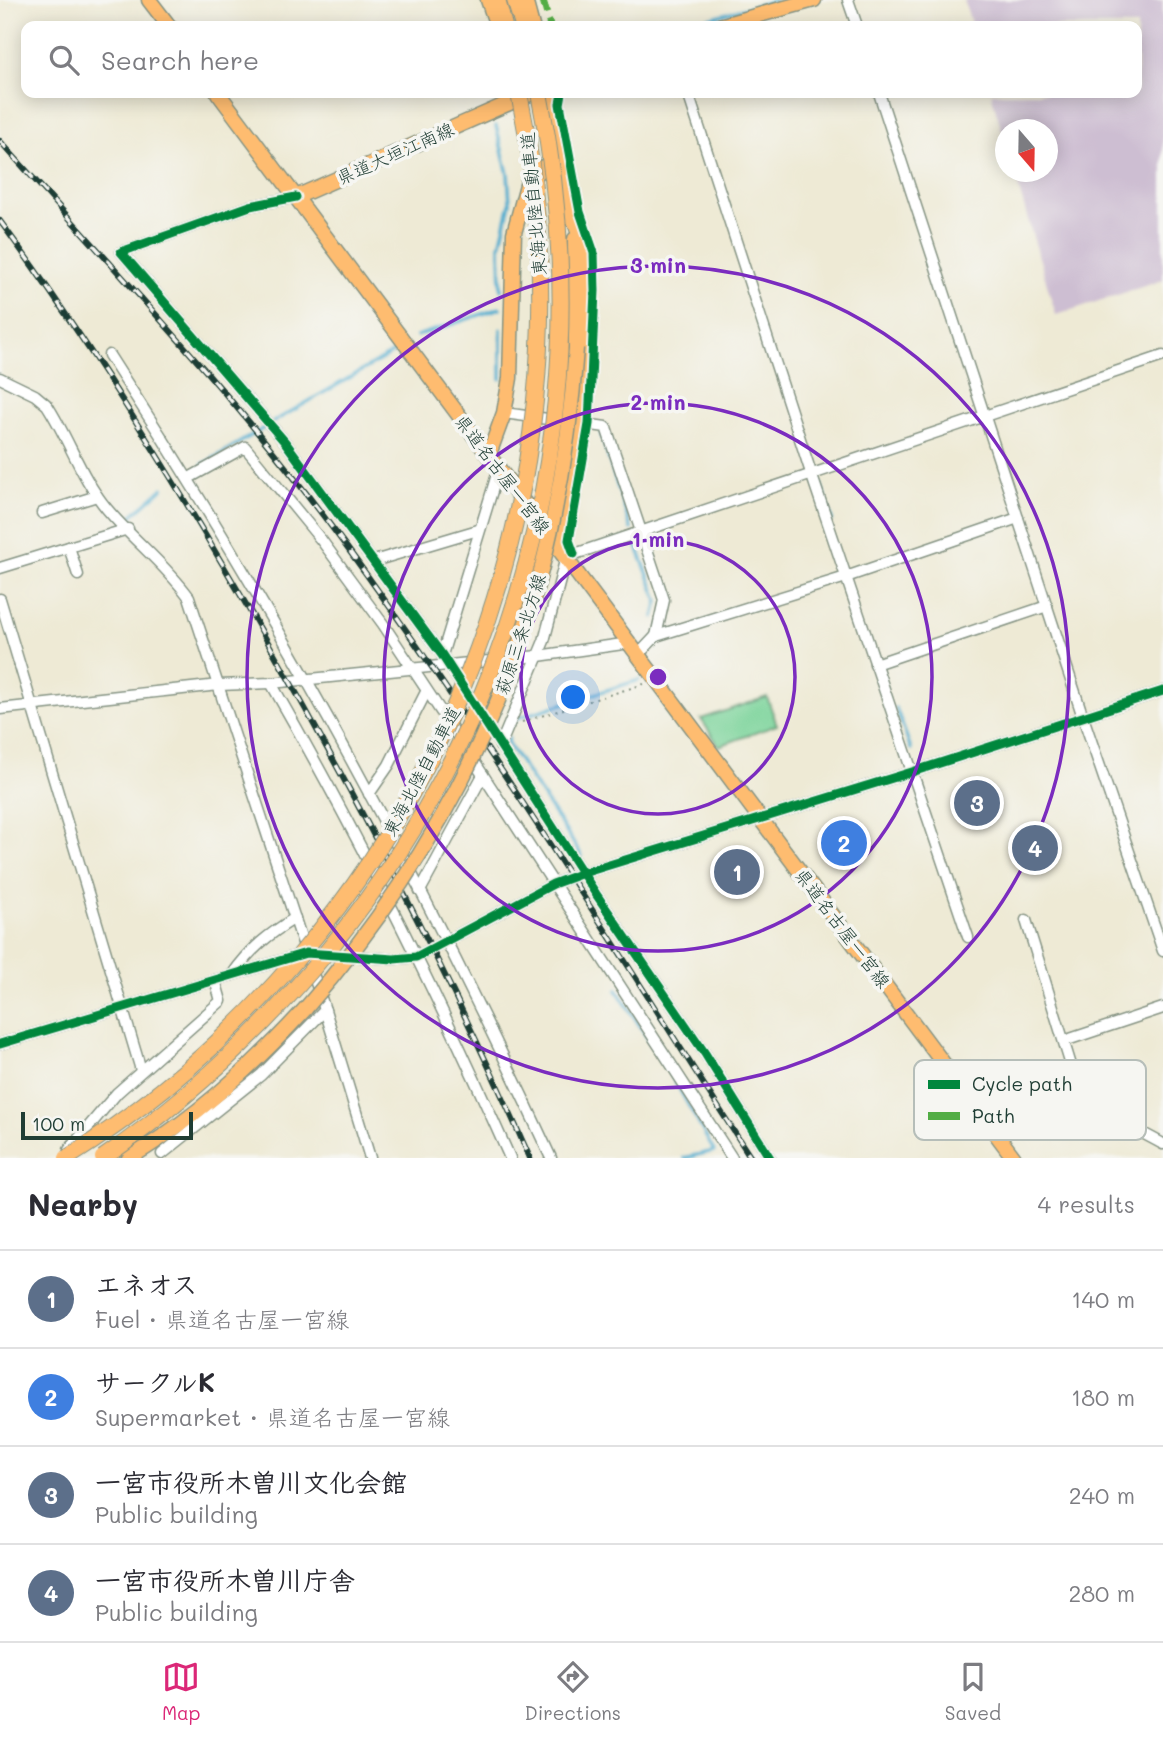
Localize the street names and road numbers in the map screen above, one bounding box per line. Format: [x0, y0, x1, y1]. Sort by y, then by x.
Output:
street label: 県道大垣江南線 [333, 116, 457, 190]
street label: 東海北陸自動車道 [515, 131, 551, 277]
street label: 県道名古屋一宮線 [450, 409, 556, 539]
street label: 萩原三条北方線 [489, 570, 551, 698]
street label: 東海北陸自動車道 [377, 702, 465, 840]
street label: 県道名古屋一宮線 [790, 863, 896, 993]

